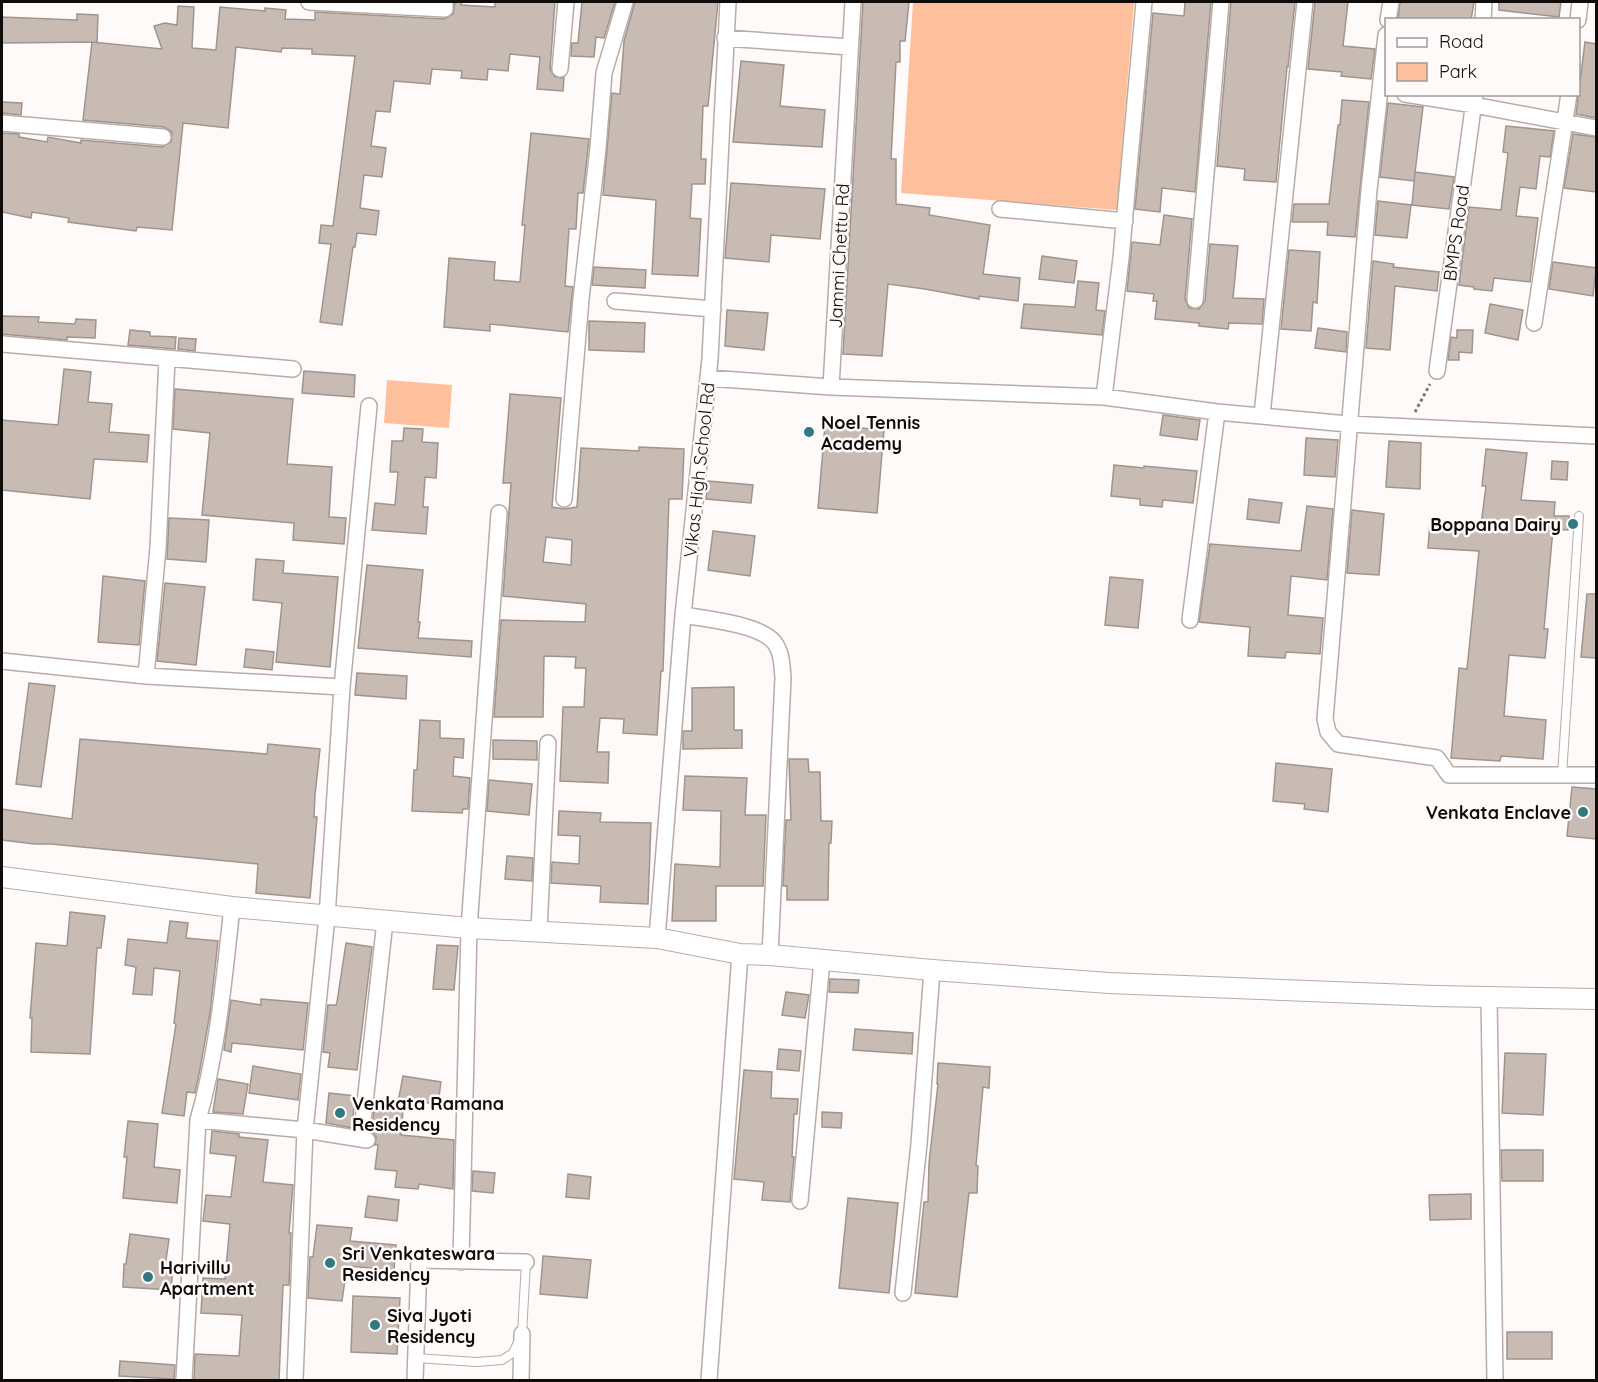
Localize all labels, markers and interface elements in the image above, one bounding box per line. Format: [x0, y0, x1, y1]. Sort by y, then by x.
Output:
legend [1385, 18, 1580, 96]
text: Road [1439, 30, 1484, 53]
text: Park [1439, 60, 1477, 83]
street label: Jammi Chettu Rd [824, 183, 854, 329]
street label: BMPS Road [1438, 183, 1474, 283]
street label: Vikas High School Rd [678, 381, 720, 559]
place label: Noel Tennis Academy [821, 411, 920, 455]
marker: Noel Tennis Academy [802, 425, 816, 439]
place label: Boppana Dairy [1430, 513, 1561, 536]
marker: Boppana Dairy [1566, 517, 1580, 531]
place label: Venkata Enclave [1426, 801, 1571, 824]
marker: Venkata Enclave [1576, 805, 1590, 819]
place label: Venkata Ramana Residency [352, 1092, 504, 1136]
marker: Venkata Ramana Residency [333, 1106, 347, 1120]
place label: Sri Venkateswara Residency [342, 1242, 495, 1286]
place label: Harivillu Apartment [160, 1256, 255, 1300]
marker: Sri Venkateswara Residency [323, 1256, 337, 1270]
marker: Harivillu Apartment [141, 1270, 155, 1284]
place label: Siva Jyoti Residency [387, 1304, 475, 1348]
marker: Siva Jyoti Residency [368, 1318, 382, 1332]

